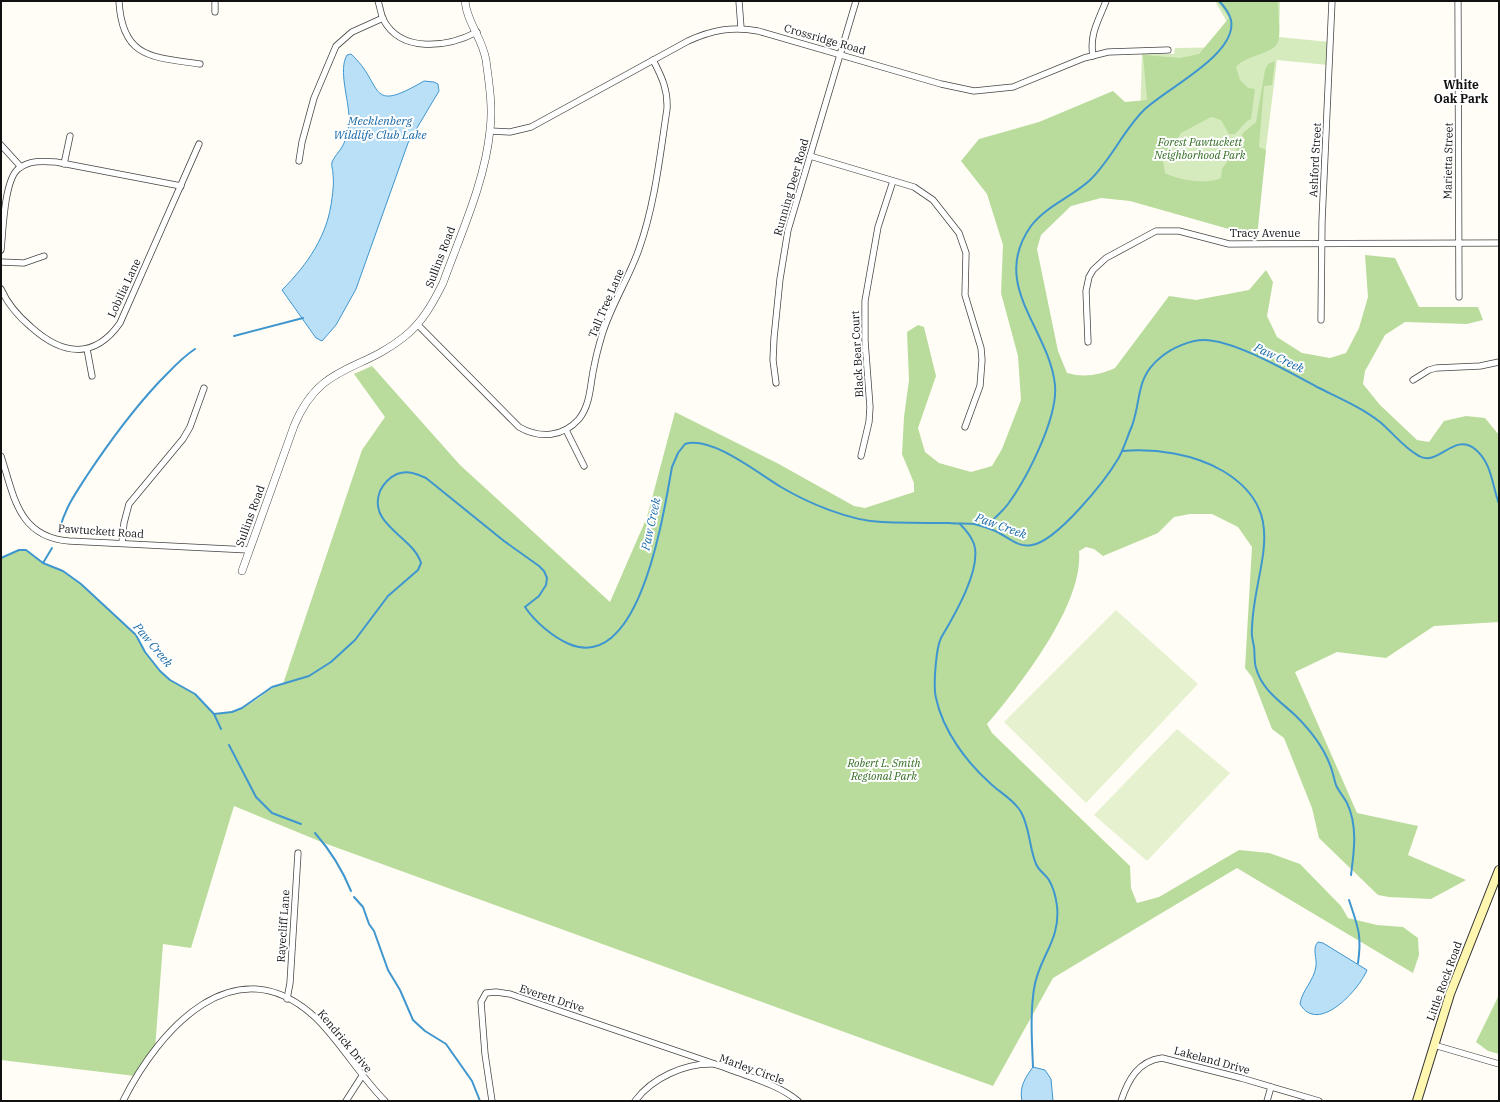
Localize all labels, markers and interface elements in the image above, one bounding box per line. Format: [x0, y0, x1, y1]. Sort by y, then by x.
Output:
street label: Crossridge Road [783, 21, 868, 57]
district label: White Oak Park [1434, 77, 1489, 106]
water label: Mecklenberg Wildlife Club Lake [333, 113, 427, 142]
street label: Ashford Street [1306, 122, 1324, 198]
street label: Marietta Street [1440, 122, 1456, 200]
park label: Forest Pawtuckett Neighborhood Park [1153, 135, 1246, 162]
street label: Running Deer Road [770, 136, 812, 237]
street label: Sullins Road [422, 224, 458, 290]
street label: Tracy Avenue [1230, 226, 1300, 240]
street label: Lobilia Lane [104, 256, 144, 320]
street label: Tall Tree Lane [585, 266, 627, 340]
street label: Black Bear Court [848, 310, 866, 398]
water label: Paw Creek [1251, 339, 1307, 376]
street label: Sullins Road [232, 483, 268, 549]
water label: Paw Creek [637, 496, 664, 553]
water label: Paw Creek [973, 509, 1029, 542]
street label: Pawtuckett Road [58, 521, 145, 541]
water label: Paw Creek [130, 619, 177, 670]
park label: Robert L. Smith Regional Park [846, 756, 921, 783]
street label: Rayecliff Lane [273, 889, 293, 963]
street label: Little Rock Road [1423, 939, 1465, 1023]
street label: Everett Drive [518, 981, 586, 1015]
street label: Kendrick Drive [315, 1007, 375, 1075]
street label: Lakeland Drive [1172, 1043, 1252, 1077]
street label: Marley Circle [717, 1051, 787, 1087]

